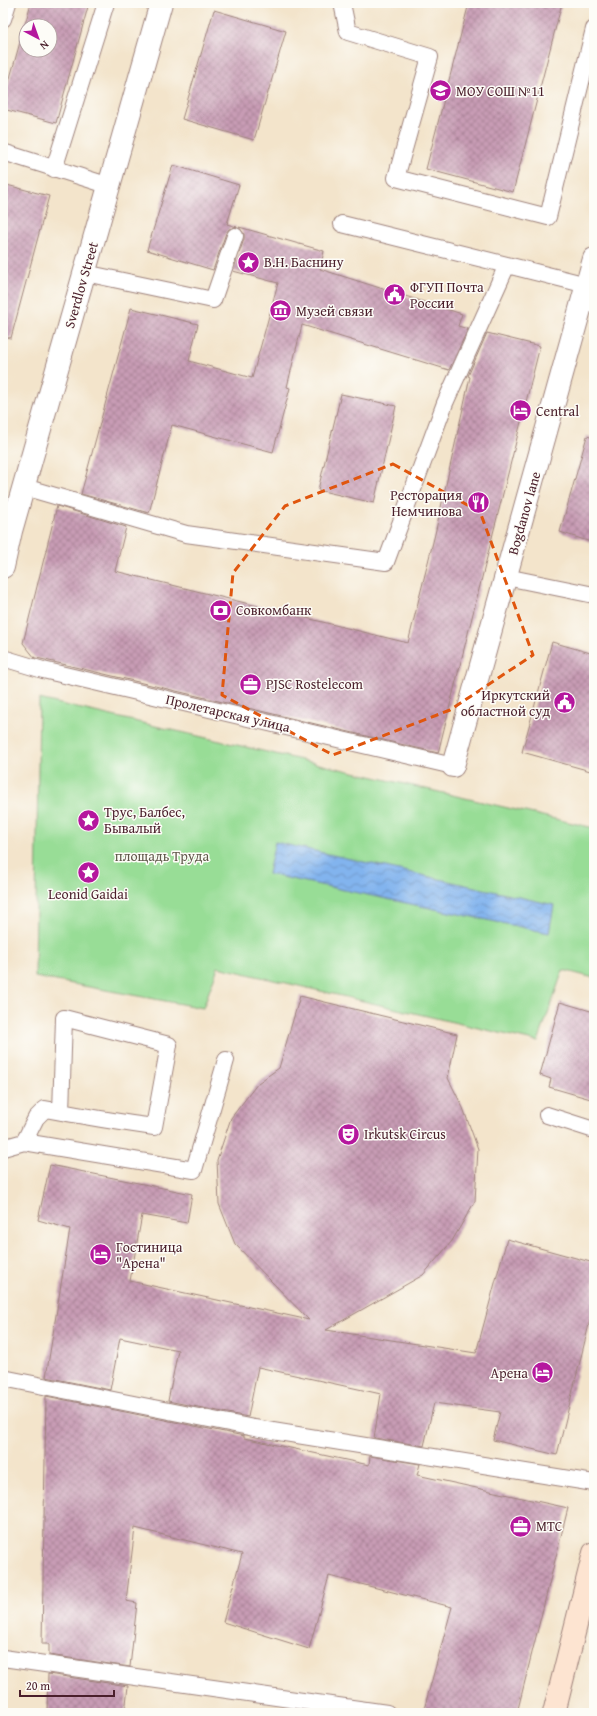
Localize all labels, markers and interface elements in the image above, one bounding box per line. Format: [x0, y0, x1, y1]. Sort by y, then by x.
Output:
north arrow [18, 18, 58, 58]
text: N [36, 37, 53, 54]
school or university icon: МОУ СОШ №11 [427, 78, 453, 104]
place label: МОУ СОШ №11 [456, 81, 545, 101]
street label: Sverdlov Street [59, 239, 103, 331]
place icon: В.Н. Баснину [235, 249, 261, 275]
place label: В.Н. Баснину [264, 252, 344, 272]
place label: ФГУП Почта России [410, 277, 484, 313]
public building icon: ФГУП Почта России [381, 282, 407, 308]
museum icon: Музей связи [268, 298, 294, 324]
place label: Музей связи [296, 301, 373, 321]
hotel icon: Central [508, 398, 534, 424]
place label: Central [536, 401, 579, 421]
street label: Bogdanov lane [503, 469, 546, 557]
place label: Ресторация Немчинова [390, 485, 462, 521]
restaurant icon: Ресторация Немчинова [465, 490, 491, 516]
bank icon: Совкомбанк [208, 597, 234, 623]
place label: Совкомбанк [236, 600, 312, 620]
office icon: PJSC Rostelecom [238, 671, 264, 697]
place label: PJSC Rostelecom [266, 674, 364, 694]
place label: Иркутский областной суд [461, 685, 550, 721]
street label: Пролетарская улица [164, 689, 293, 737]
public building icon: Иркутский областной суд [552, 690, 578, 716]
place label: Трус, Балбес, Бывалый [104, 802, 185, 838]
place icon: Трус, Балбес, Бывалый [76, 807, 102, 833]
park label: площадь Труда [115, 846, 209, 866]
place icon: Leonid Gaidai [75, 859, 101, 885]
place label: Leonid Gaidai [48, 884, 128, 904]
theatre icon: Irkutsk Circus [336, 1121, 362, 1147]
place label: Irkutsk Circus [364, 1124, 446, 1144]
place label: Гостиница "Арена" [116, 1237, 183, 1273]
hotel icon: Гостиница "Арена" [87, 1242, 113, 1268]
hotel icon: Арена [530, 1360, 556, 1386]
place label: Арена [491, 1363, 528, 1383]
office icon: МТС [508, 1513, 534, 1539]
place label: МТС [536, 1516, 563, 1536]
scale bar [20, 1672, 114, 1698]
text: 20 m [26, 1677, 50, 1694]

